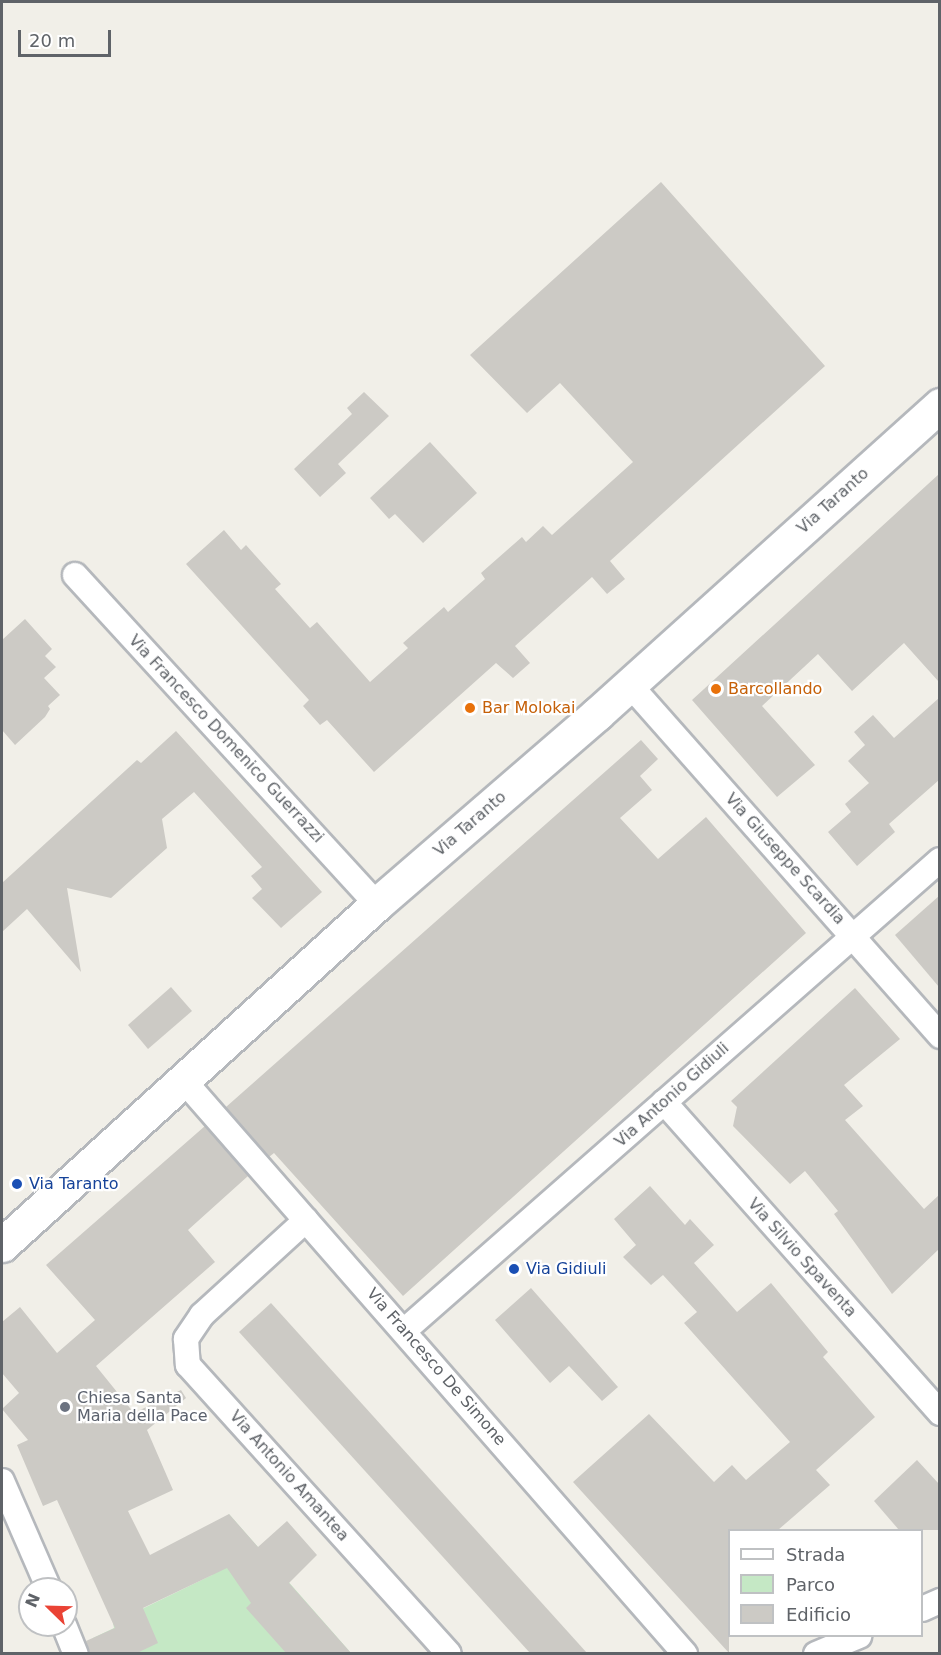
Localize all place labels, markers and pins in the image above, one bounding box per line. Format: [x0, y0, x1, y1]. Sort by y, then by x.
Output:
place label: Barcollando [728, 679, 822, 699]
marker: Barcollando [709, 682, 723, 696]
place label: Bar Molokai [482, 698, 576, 718]
marker: Bar Molokai [463, 701, 477, 715]
place label: Via Taranto [29, 1174, 118, 1194]
marker: Via Taranto [10, 1177, 24, 1191]
place label: Via Gidiuli [526, 1259, 606, 1279]
marker: Via Gidiuli [507, 1262, 521, 1276]
place label: Chiesa Santa Maria della Pace [77, 1388, 208, 1426]
marker: Chiesa Santa Maria della Pace [58, 1400, 72, 1414]

